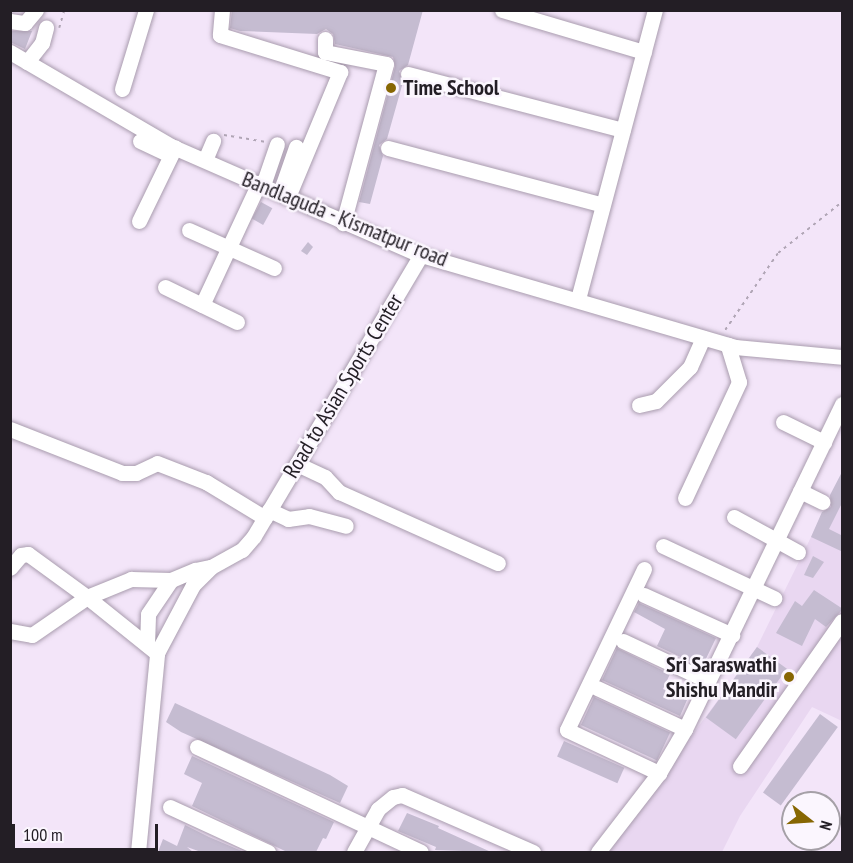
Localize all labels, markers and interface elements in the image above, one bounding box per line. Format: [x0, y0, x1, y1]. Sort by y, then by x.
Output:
place label: Time School [403, 75, 499, 101]
marker: Time School [384, 81, 398, 95]
street label: Bandlaguda - Kismatpur road [237, 165, 453, 273]
street label: Road to Asian Sports Center [278, 289, 408, 483]
place label: Sri Saraswathi Shishu Mandir [666, 651, 777, 702]
marker: Sri Saraswathi Shishu Mandir [782, 670, 796, 684]
north arrow [781, 791, 841, 851]
scale bar [15, 812, 160, 850]
text: N [815, 819, 837, 833]
text: 100 m [23, 823, 63, 846]

